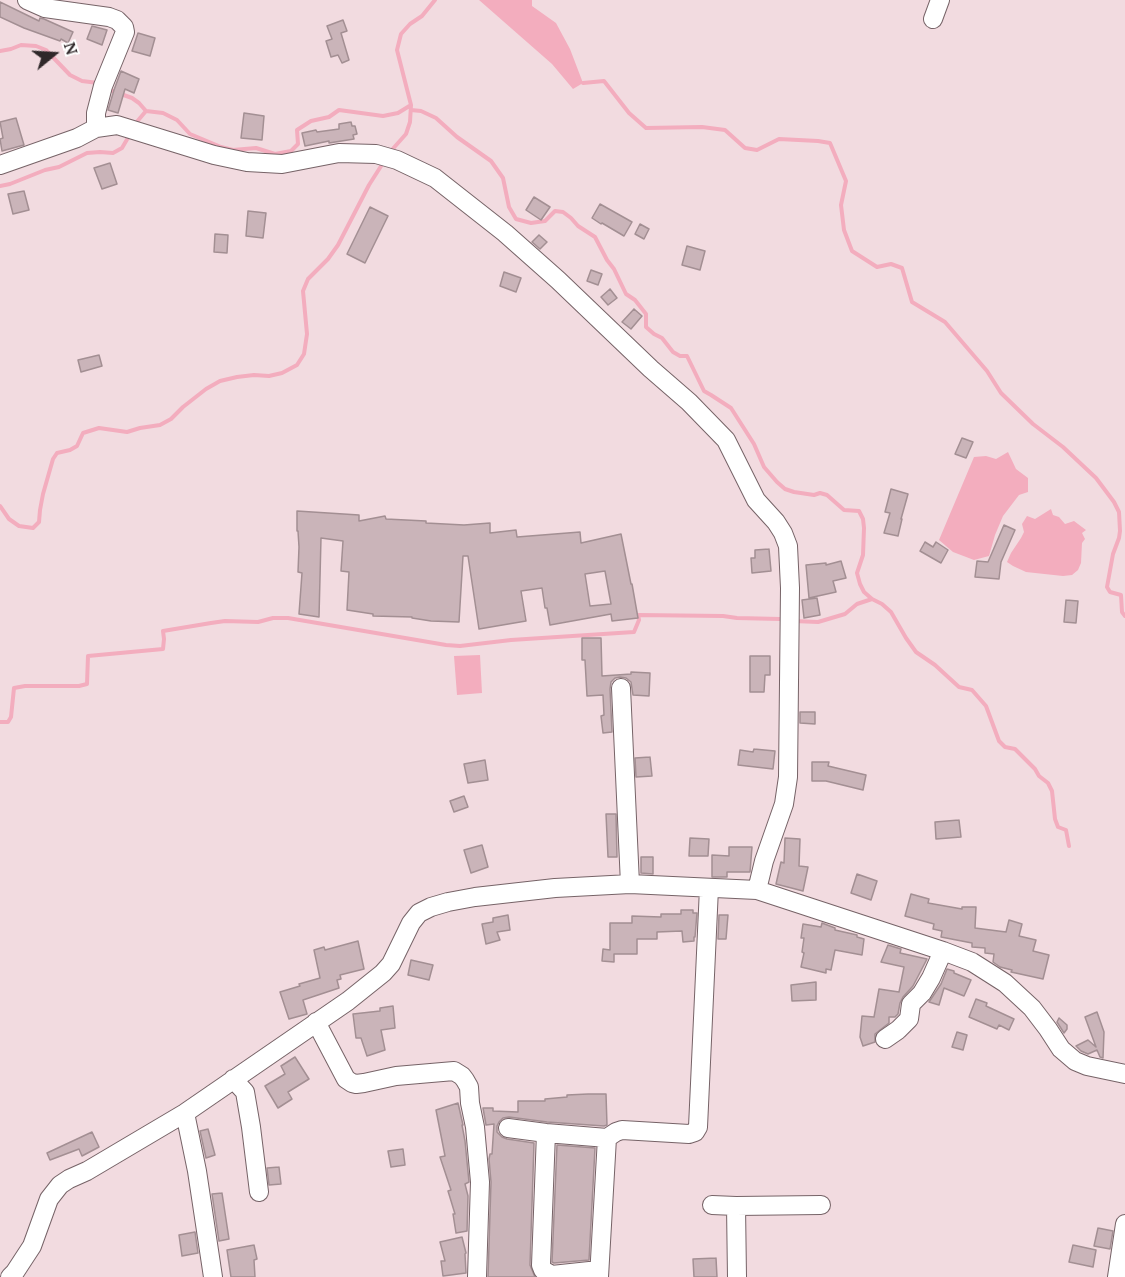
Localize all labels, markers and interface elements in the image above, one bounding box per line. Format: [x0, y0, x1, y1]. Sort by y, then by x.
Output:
north arrow [24, 24, 84, 84]
text: N [59, 39, 83, 58]

